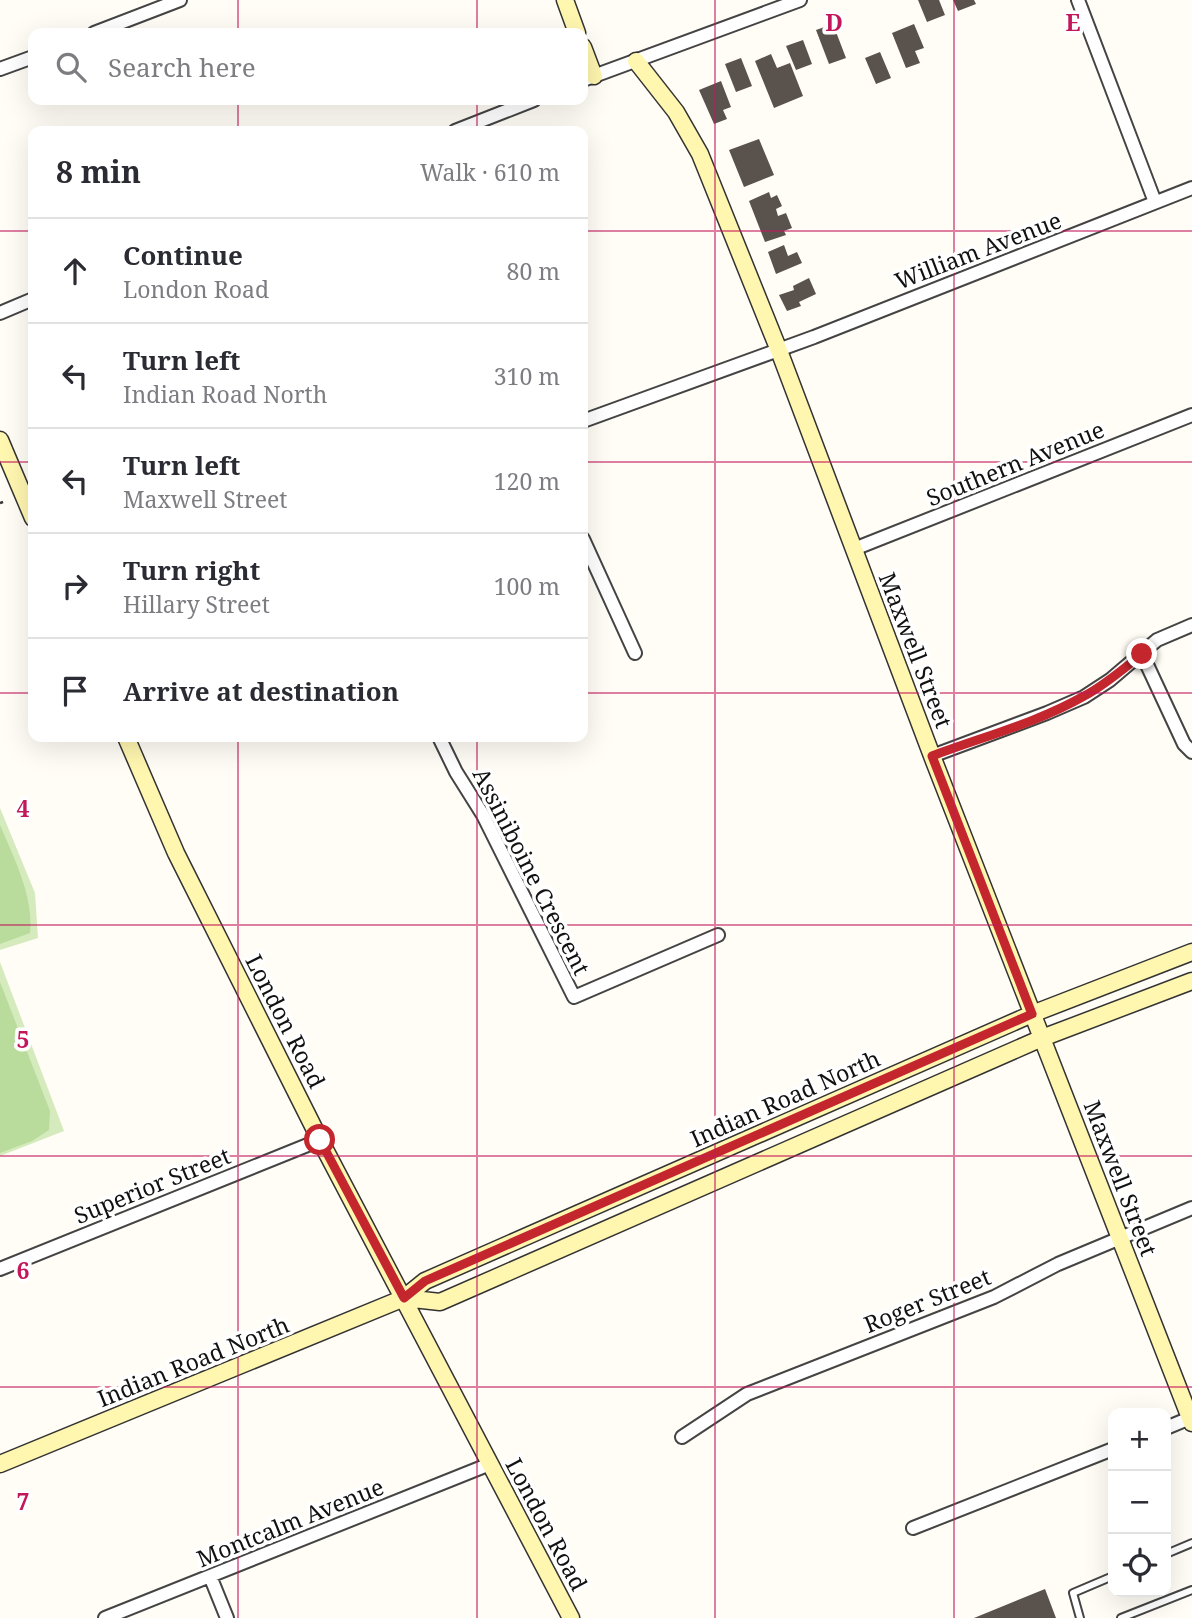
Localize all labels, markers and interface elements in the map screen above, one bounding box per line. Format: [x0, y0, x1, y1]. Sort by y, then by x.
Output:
text: D [825, 6, 843, 38]
text: E [1065, 6, 1081, 38]
search box [28, 28, 588, 105]
icon: search [52, 48, 90, 86]
text: Search here [108, 49, 256, 85]
text: 8 min [56, 151, 141, 192]
text: Walk · 610 m [420, 156, 560, 188]
street label: William Avenue [890, 204, 1066, 296]
text: Continue [123, 237, 243, 273]
icon: ahead [56, 252, 94, 290]
text: 80 m [507, 255, 560, 287]
text: London Road [123, 273, 269, 305]
text: Turn left [123, 342, 240, 378]
icon: left [56, 357, 94, 395]
text: 310 m [494, 360, 560, 392]
text: Indian Road North [123, 378, 327, 410]
street label: Southern Avenue [921, 413, 1109, 513]
text: Turn left [123, 447, 240, 483]
icon: left [56, 462, 94, 500]
text: 120 m [494, 465, 560, 497]
text: Maxwell Street [123, 483, 287, 515]
text: Turn right [123, 552, 260, 588]
icon: right [56, 567, 94, 605]
street label: Maxwell Street [872, 568, 960, 732]
text: 100 m [494, 570, 560, 602]
text: Hillary Street [123, 588, 270, 620]
route end [1126, 638, 1157, 669]
icon: arrive [56, 672, 94, 710]
text: Arrive at destination [123, 673, 399, 709]
street label: Assiniboine Crescent [466, 762, 598, 980]
text: 4 [17, 792, 30, 824]
street label: London Road [239, 949, 333, 1093]
text: 5 [17, 1023, 30, 1055]
street label: Indian Road North [685, 1042, 885, 1154]
street label: Maxwell Street [1077, 1096, 1165, 1260]
route start [304, 1124, 335, 1155]
street label: Superior Street [69, 1139, 235, 1231]
text: 6 [17, 1254, 30, 1286]
street label: Roger Street [859, 1260, 995, 1340]
street label: Indian Road North [92, 1308, 294, 1414]
map controls [1108, 1408, 1171, 1597]
button: + [1108, 1408, 1171, 1471]
street label: London Road [499, 1452, 595, 1596]
street label: Montcalm Avenue [192, 1470, 388, 1574]
button: − [1108, 1471, 1171, 1534]
text: 7 [17, 1485, 30, 1517]
button: locate [1108, 1534, 1171, 1597]

